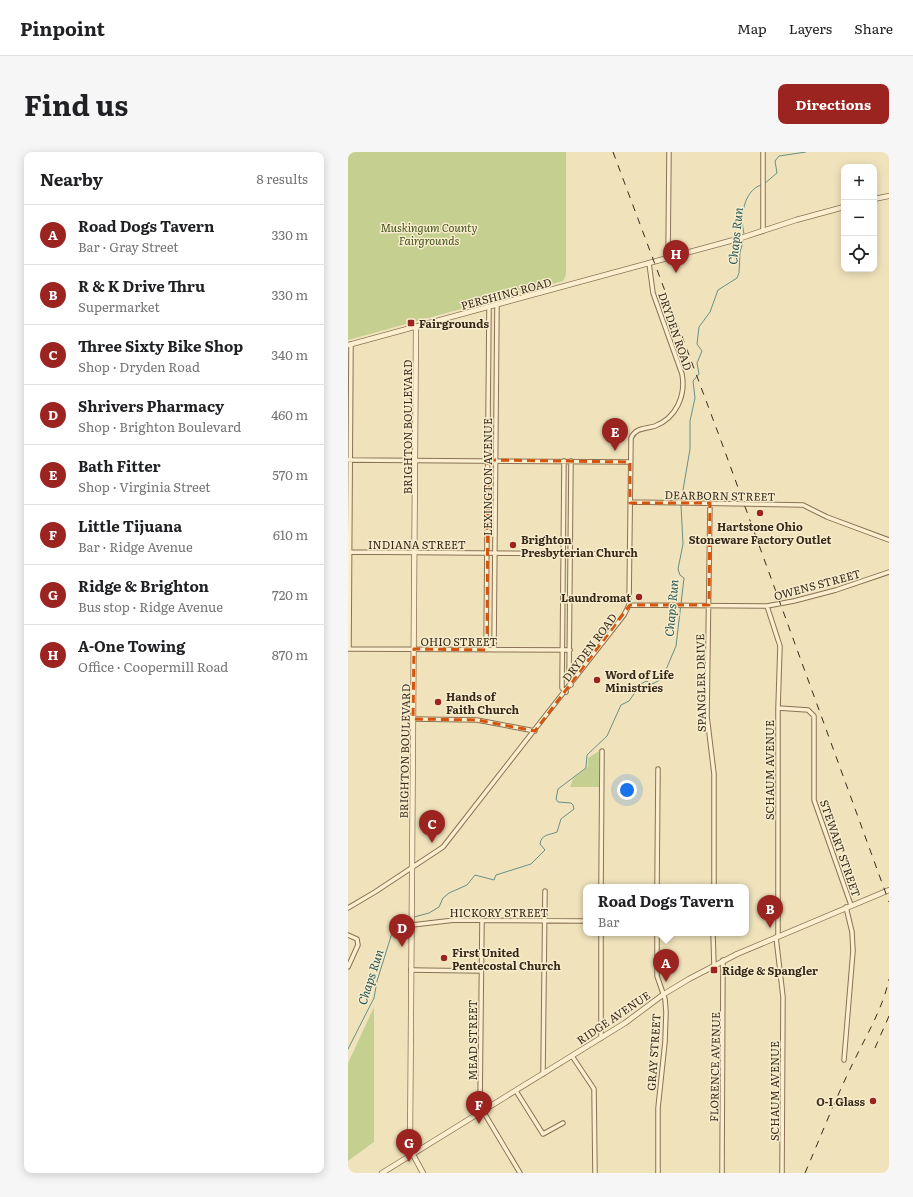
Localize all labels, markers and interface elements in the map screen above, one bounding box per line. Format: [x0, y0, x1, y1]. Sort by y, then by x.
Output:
text: Pinpoint [20, 14, 105, 42]
text: Map [737, 18, 767, 38]
text: Layers [789, 18, 832, 38]
text: Share [854, 18, 893, 38]
text: Find us [24, 83, 128, 125]
button: Directions [778, 84, 889, 124]
map controls [841, 164, 877, 272]
button: + [841, 164, 877, 200]
text: Nearby [40, 166, 103, 191]
text: 8 results [257, 169, 308, 188]
button: − [841, 200, 877, 236]
water label: Chaps Run [723, 207, 747, 265]
text: Road Dogs Tavern [78, 214, 214, 237]
park label: Muskingum County Fairgrounds [381, 219, 478, 248]
text: A [48, 225, 58, 244]
text: 330 m [272, 225, 308, 244]
button: locate [841, 236, 877, 272]
text: Bar · Gray Street [78, 237, 179, 256]
pin: H [663, 240, 689, 273]
street label: PERSHING ROAD [459, 273, 553, 313]
text: R & K Drive Thru [78, 274, 205, 297]
text: B [49, 285, 57, 304]
text: 330 m [272, 285, 308, 304]
street label: DRYDEN ROAD [655, 290, 697, 372]
text: Supermarket [78, 297, 160, 316]
place label: Fairgrounds [419, 315, 489, 331]
marker: Fairgrounds [406, 318, 416, 328]
text: Three Sixty Bike Shop [78, 334, 243, 357]
text: C [48, 345, 58, 364]
text: 340 m [271, 345, 308, 364]
text: Shop · Dryden Road [78, 357, 200, 376]
street label: BRIGHTON BOULEVARD [399, 360, 415, 494]
text: Shrivers Pharmacy [78, 394, 224, 417]
text: D [48, 405, 58, 424]
text: 460 m [271, 405, 308, 424]
text: Shop · Brighton Boulevard [78, 417, 241, 436]
street label: LEXINGTON AVENUE [479, 418, 495, 536]
pin: E [602, 418, 628, 451]
text: Bath Fitter [78, 454, 161, 477]
text: E [49, 465, 57, 484]
text: 570 m [272, 465, 308, 484]
text: Shop · Virginia Street [78, 477, 211, 496]
street label: DEARBORN STREET [665, 486, 775, 504]
marker: Hartstone Ohio Stoneware Factory Outlet [755, 508, 765, 518]
text: Little Tijuana [78, 514, 182, 537]
place label: Hartstone Ohio Stoneware Factory Outlet [689, 518, 832, 547]
text: F [49, 525, 57, 544]
text: 610 m [273, 525, 308, 544]
place label: Brighton Presbyterian Church [521, 531, 638, 560]
street label: INDIANA STREET [368, 536, 466, 552]
text: Bar · Ridge Avenue [78, 537, 193, 556]
marker: Brighton Presbyterian Church [508, 540, 518, 550]
street label: OWENS STREET [772, 565, 862, 603]
text: Ridge & Brighton [78, 574, 209, 597]
water label: Chaps Run [660, 579, 682, 637]
text: G [48, 585, 58, 604]
text: 720 m [272, 585, 308, 604]
place label: Laundromat [561, 589, 631, 605]
marker: Laundromat [634, 592, 644, 602]
text: Bus stop · Ridge Avenue [78, 597, 223, 616]
street label: DRYDEN ROAD [558, 609, 620, 685]
street label: OHIO STREET [421, 633, 497, 649]
text: A-One Towing [78, 634, 185, 657]
street label: SPANGLER DRIVE [691, 634, 709, 732]
text: H [48, 645, 58, 664]
text: 870 m [272, 645, 308, 664]
text: Office · Coopermill Road [78, 657, 228, 676]
place label: Word of Life Ministries [605, 666, 674, 695]
marker: Word of Life Ministries [592, 675, 602, 685]
street label: BRIGHTON BOULEVARD [395, 684, 413, 818]
place label: Hands of Faith Church [446, 688, 520, 717]
marker: Hands of Faith Church [433, 697, 443, 707]
street label: SCHAUM AVENUE [761, 720, 777, 820]
your location [617, 780, 637, 800]
street label: STEWART STREET [817, 797, 865, 899]
pin: C [419, 810, 445, 843]
popup [583, 884, 749, 936]
text: Road Dogs Tavern [598, 889, 734, 912]
pin: B [757, 895, 783, 928]
street label: HICKORY STREET [450, 904, 548, 920]
text: Bar [598, 912, 619, 931]
pin: D [389, 914, 415, 947]
place label: First United Pentecostal Church [452, 944, 561, 973]
water label: Chaps Run [353, 947, 387, 1007]
pin: A [653, 949, 679, 982]
marker: First United Pentecostal Church [439, 953, 449, 963]
place label: Ridge & Spangler [722, 962, 818, 978]
marker: Ridge & Spangler [709, 965, 719, 975]
street label: RIDGE AVENUE [573, 986, 653, 1048]
street label: MEAD STREET [464, 1000, 480, 1081]
street label: FLORENCE AVENUE [705, 1012, 723, 1122]
street label: GRAY STREET [642, 1013, 664, 1091]
street label: SCHAUM AVENUE [766, 1041, 782, 1141]
pin: F [466, 1091, 492, 1124]
place label: O-I Glass [816, 1093, 866, 1109]
marker: O-I Glass [868, 1096, 878, 1106]
pin: G [396, 1129, 422, 1162]

